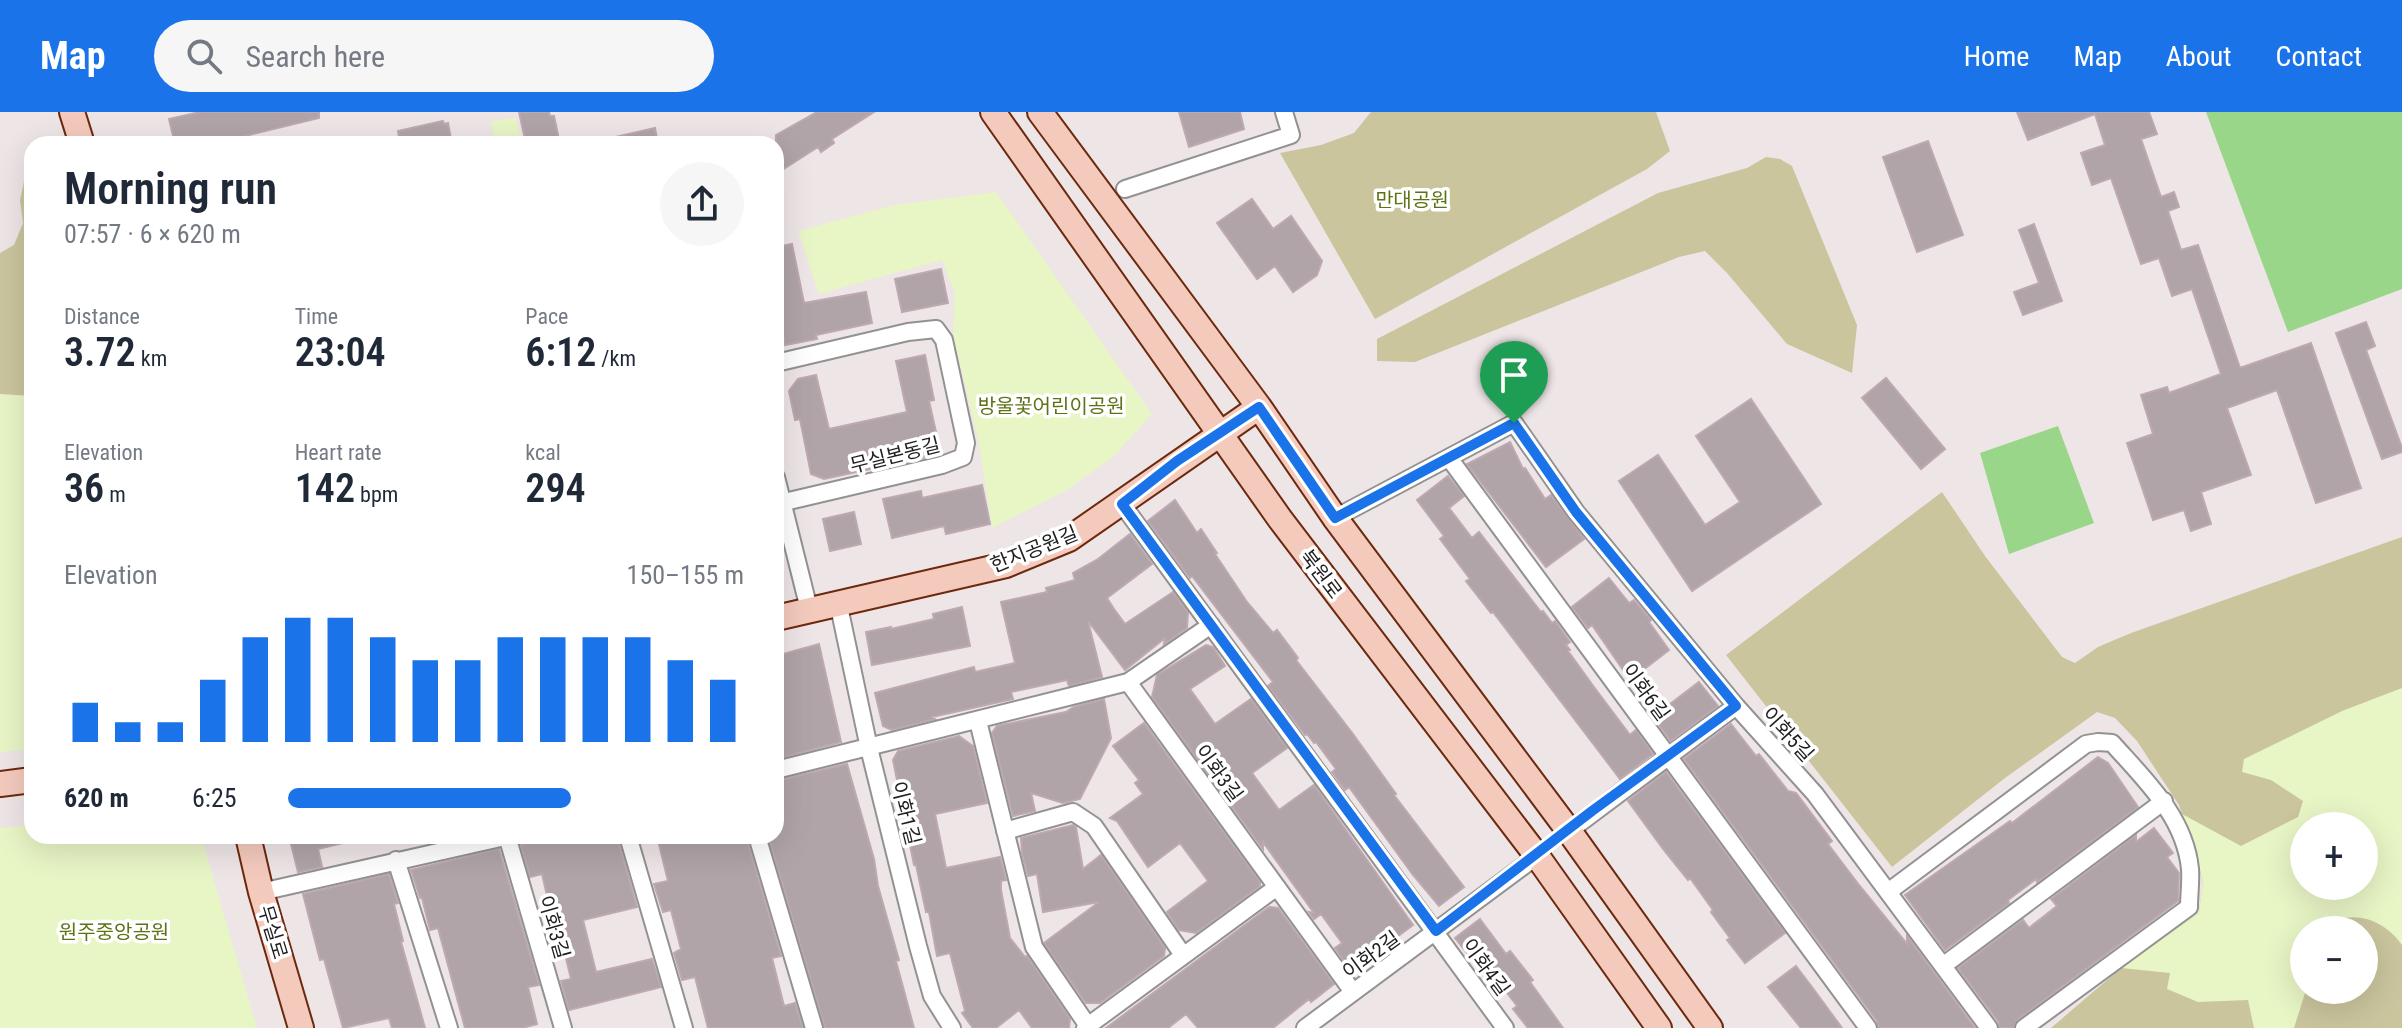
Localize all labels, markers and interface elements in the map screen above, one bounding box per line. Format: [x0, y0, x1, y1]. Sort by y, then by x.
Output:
search box [154, 20, 714, 92]
text: Map [40, 34, 106, 78]
icon: search [182, 34, 226, 78]
text: Search here [246, 39, 385, 74]
text: Home [1964, 40, 2029, 73]
text: Map [2073, 40, 2122, 73]
text: About [2166, 40, 2232, 73]
text: Contact [2276, 40, 2362, 73]
button: share [660, 162, 744, 246]
text: Morning run [64, 163, 277, 215]
park label: 만대공원 [1375, 188, 1449, 212]
text: 07:57 · 6 × 620 m [64, 219, 241, 249]
text: Distance [64, 304, 140, 329]
text: Time [295, 304, 338, 329]
text: Pace [525, 304, 568, 329]
text: 3.72 [64, 329, 136, 376]
text: 23:04 [295, 329, 386, 376]
text: 6:12 [525, 329, 596, 376]
pin [1480, 341, 1548, 423]
text: km [136, 346, 167, 371]
text: /km [596, 346, 636, 371]
icon: arrive [1492, 353, 1536, 397]
park label: 방울꽃어린이공원 [977, 394, 1125, 418]
street label: 무실본동길 [847, 432, 943, 478]
text: Elevation [64, 440, 143, 465]
text: Heart rate [295, 440, 382, 465]
text: kcal [525, 440, 561, 465]
text: 36 [64, 465, 104, 512]
text: 142 [295, 465, 355, 512]
text: 294 [525, 465, 586, 512]
text: m [104, 482, 126, 507]
text: bpm [355, 482, 398, 507]
street label: 한지공원길 [987, 521, 1081, 577]
street label: 북원로 [1295, 545, 1347, 603]
text: Elevation [64, 560, 158, 590]
text: 150–155 m [627, 560, 744, 590]
street label: 이화6길 [1617, 659, 1675, 725]
street label: 이화5길 [1757, 702, 1819, 766]
street label: 이화3길 [1190, 740, 1248, 806]
street label: 이화1길 [886, 779, 926, 847]
text: 620 m [64, 783, 129, 813]
text: 6:25 [192, 783, 237, 813]
map controls [2290, 812, 2378, 1004]
button: + [2290, 812, 2378, 900]
street label: 이화3길 [533, 892, 575, 962]
street label: 무실로 [253, 902, 293, 962]
button: − [2290, 916, 2378, 1004]
park label: 원주중앙공원 [59, 920, 169, 944]
street label: 이화2길 [1338, 926, 1404, 984]
street label: 이화4길 [1457, 934, 1515, 1000]

